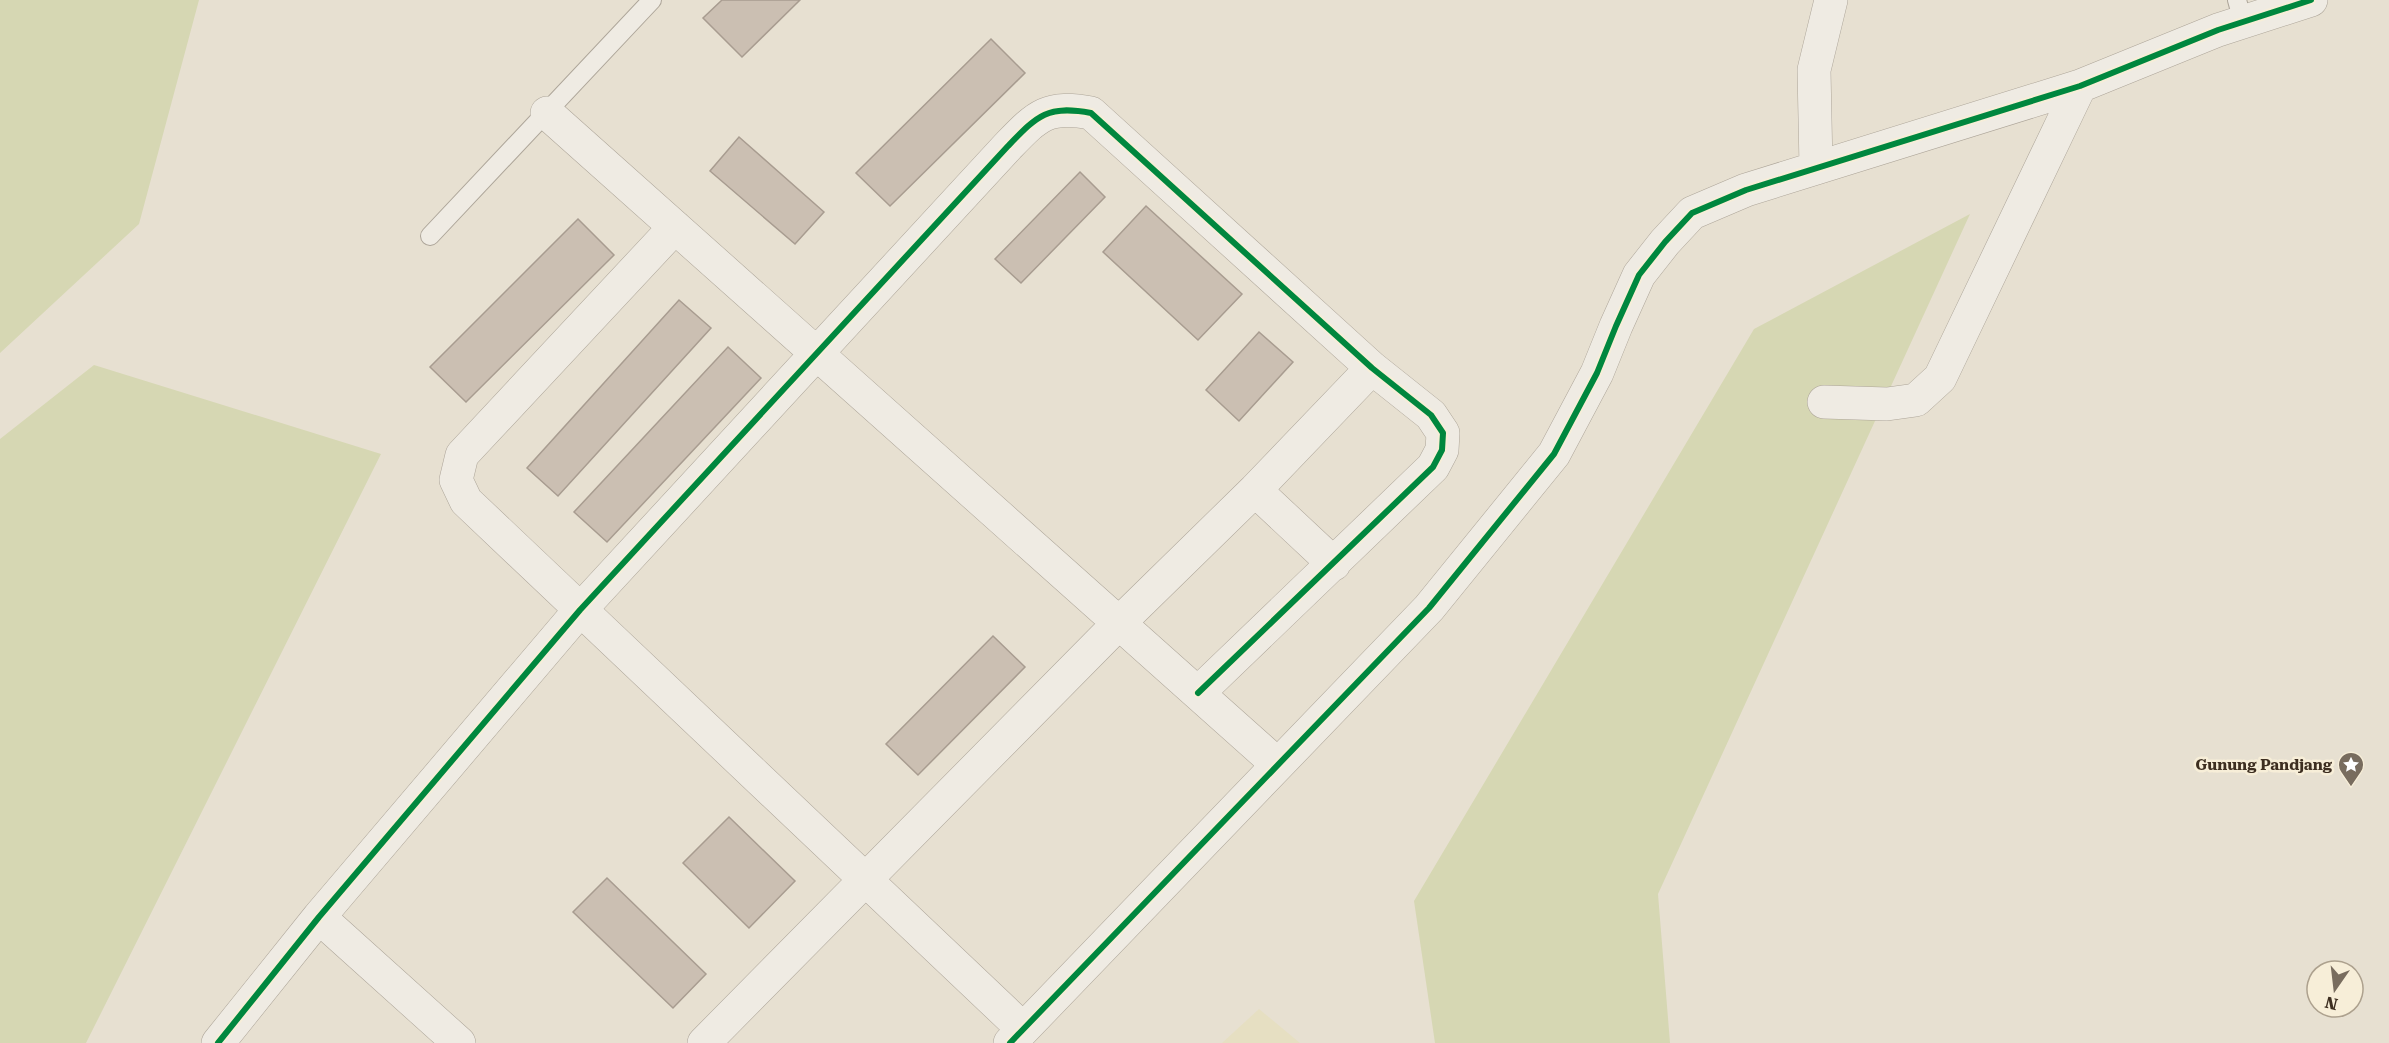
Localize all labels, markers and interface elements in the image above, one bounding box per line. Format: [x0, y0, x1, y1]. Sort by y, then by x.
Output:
place icon: Gunung Pandjang [2336, 750, 2366, 788]
place label: Gunung Pandjang [2196, 756, 2333, 774]
north arrow [2305, 959, 2365, 1019]
text: N [2323, 992, 2340, 1014]

